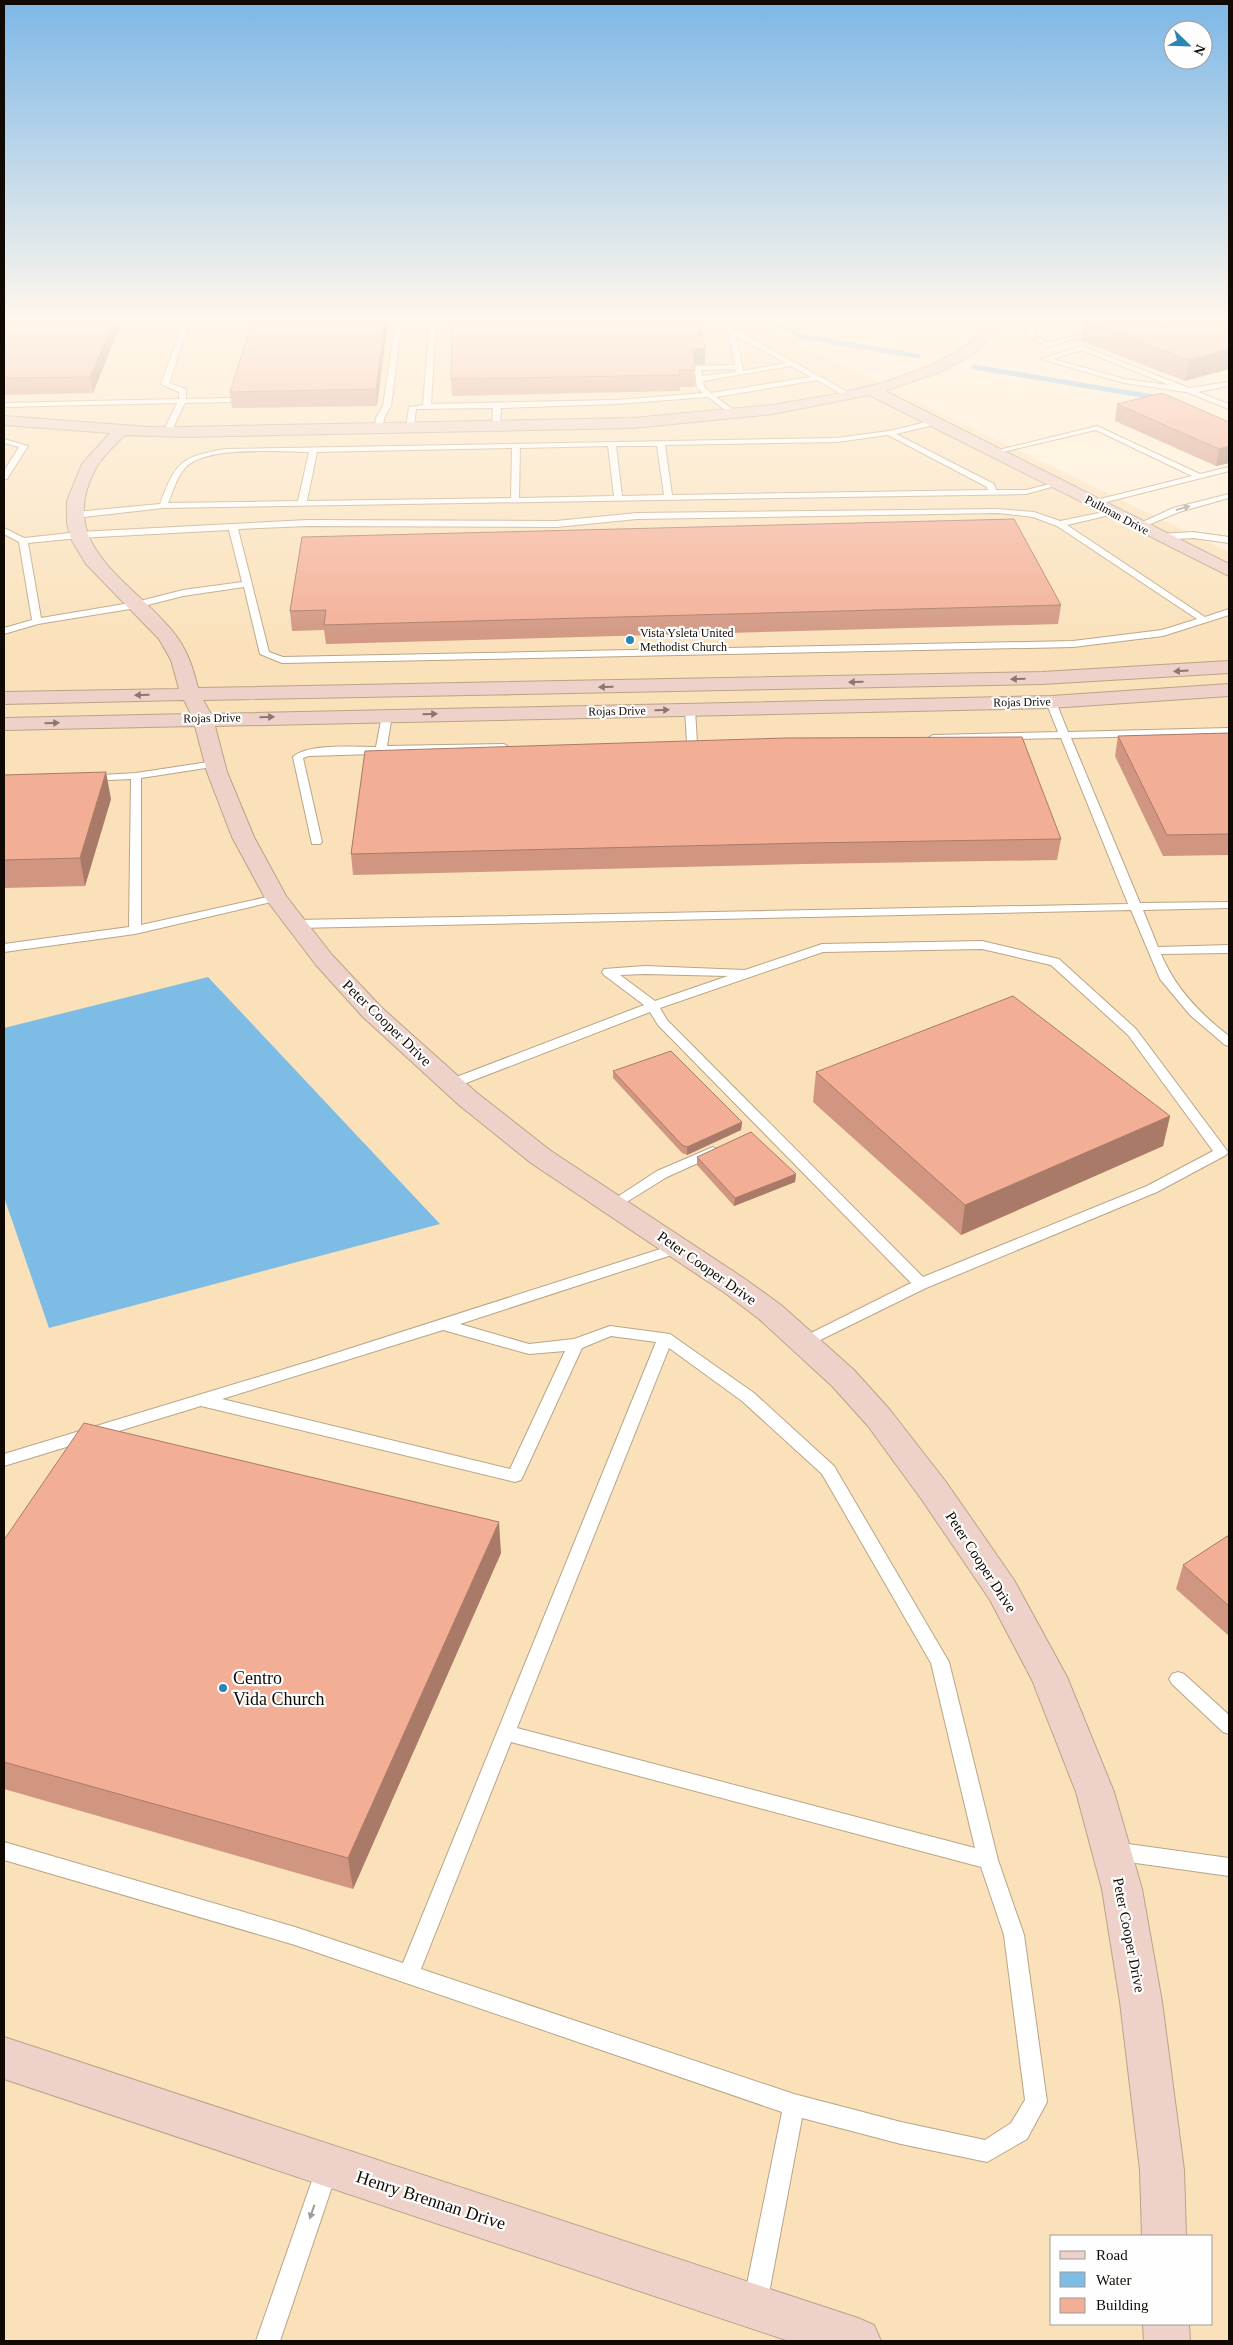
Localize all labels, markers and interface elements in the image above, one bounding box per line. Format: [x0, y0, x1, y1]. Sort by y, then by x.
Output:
north arrow [1163, 20, 1213, 70]
text: N [1191, 42, 1208, 57]
street label: Pullman Drive [1083, 492, 1151, 538]
one-way arrow [1175, 504, 1190, 512]
place label: Vista Ysleta United Methodist Church [640, 626, 733, 654]
marker: Vista Ysleta United Methodist Church [624, 634, 636, 646]
one-way arrow [1172, 668, 1188, 676]
one-way arrow [1010, 675, 1026, 683]
one-way arrow [848, 678, 864, 686]
one-way arrow [598, 683, 614, 691]
one-way arrow [133, 692, 149, 700]
street label: Rojas Drive [993, 694, 1051, 710]
street label: Rojas Drive [588, 703, 646, 719]
one-way arrow [655, 706, 671, 714]
street label: Rojas Drive [183, 710, 241, 726]
one-way arrow [422, 710, 438, 718]
one-way arrow [260, 713, 276, 721]
one-way arrow [45, 719, 61, 727]
street label: Peter Cooper Drive [339, 977, 435, 1069]
street label: Peter Cooper Drive [655, 1228, 760, 1308]
street label: Peter Cooper Drive [943, 1509, 1020, 1616]
place label: Centro Vida Church [233, 1668, 324, 1709]
marker: Centro Vida Church [217, 1682, 229, 1694]
street label: Peter Cooper Drive [1110, 1876, 1148, 1994]
street label: Henry Brennan Drive [354, 2166, 508, 2234]
one-way arrow [308, 2205, 316, 2220]
legend [1050, 2235, 1213, 2325]
text: Road [1096, 2247, 1128, 2263]
text: Water [1096, 2272, 1131, 2288]
text: Building [1096, 2297, 1149, 2313]

